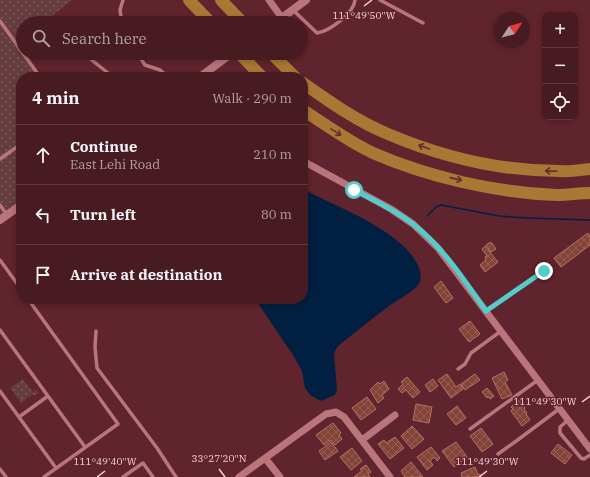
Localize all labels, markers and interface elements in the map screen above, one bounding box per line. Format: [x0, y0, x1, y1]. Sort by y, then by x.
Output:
text: 111°49'50"W [332, 9, 396, 22]
north arrow [494, 12, 530, 48]
map controls [542, 12, 578, 120]
button: + [542, 12, 578, 48]
search box [16, 16, 308, 60]
icon: search [30, 27, 52, 49]
text: Search here [62, 29, 147, 48]
button: − [542, 48, 578, 84]
button: locate [542, 84, 578, 120]
text: 4 min [32, 87, 80, 109]
text: Walk · 290 m [213, 90, 292, 107]
one-way arrow [330, 128, 342, 136]
text: Continue [70, 137, 137, 156]
one-way arrow [417, 143, 430, 150]
icon: ahead [32, 144, 54, 166]
text: 210 m [253, 146, 292, 163]
text: East Lehi Road [70, 156, 160, 173]
one-way arrow [545, 167, 558, 175]
one-way arrow [449, 176, 462, 184]
route start [345, 181, 363, 199]
icon: left [32, 204, 54, 226]
text: Turn left [70, 205, 136, 224]
text: 80 m [261, 206, 292, 223]
route end [535, 262, 553, 280]
icon: arrive [32, 264, 54, 286]
text: Arrive at destination [70, 265, 222, 284]
text: 111°49'30"W [513, 395, 577, 408]
text: 33°27'20"N [192, 452, 247, 465]
text: 111°49'40"W [73, 455, 137, 468]
text: 111°49'30"W [455, 455, 519, 468]

